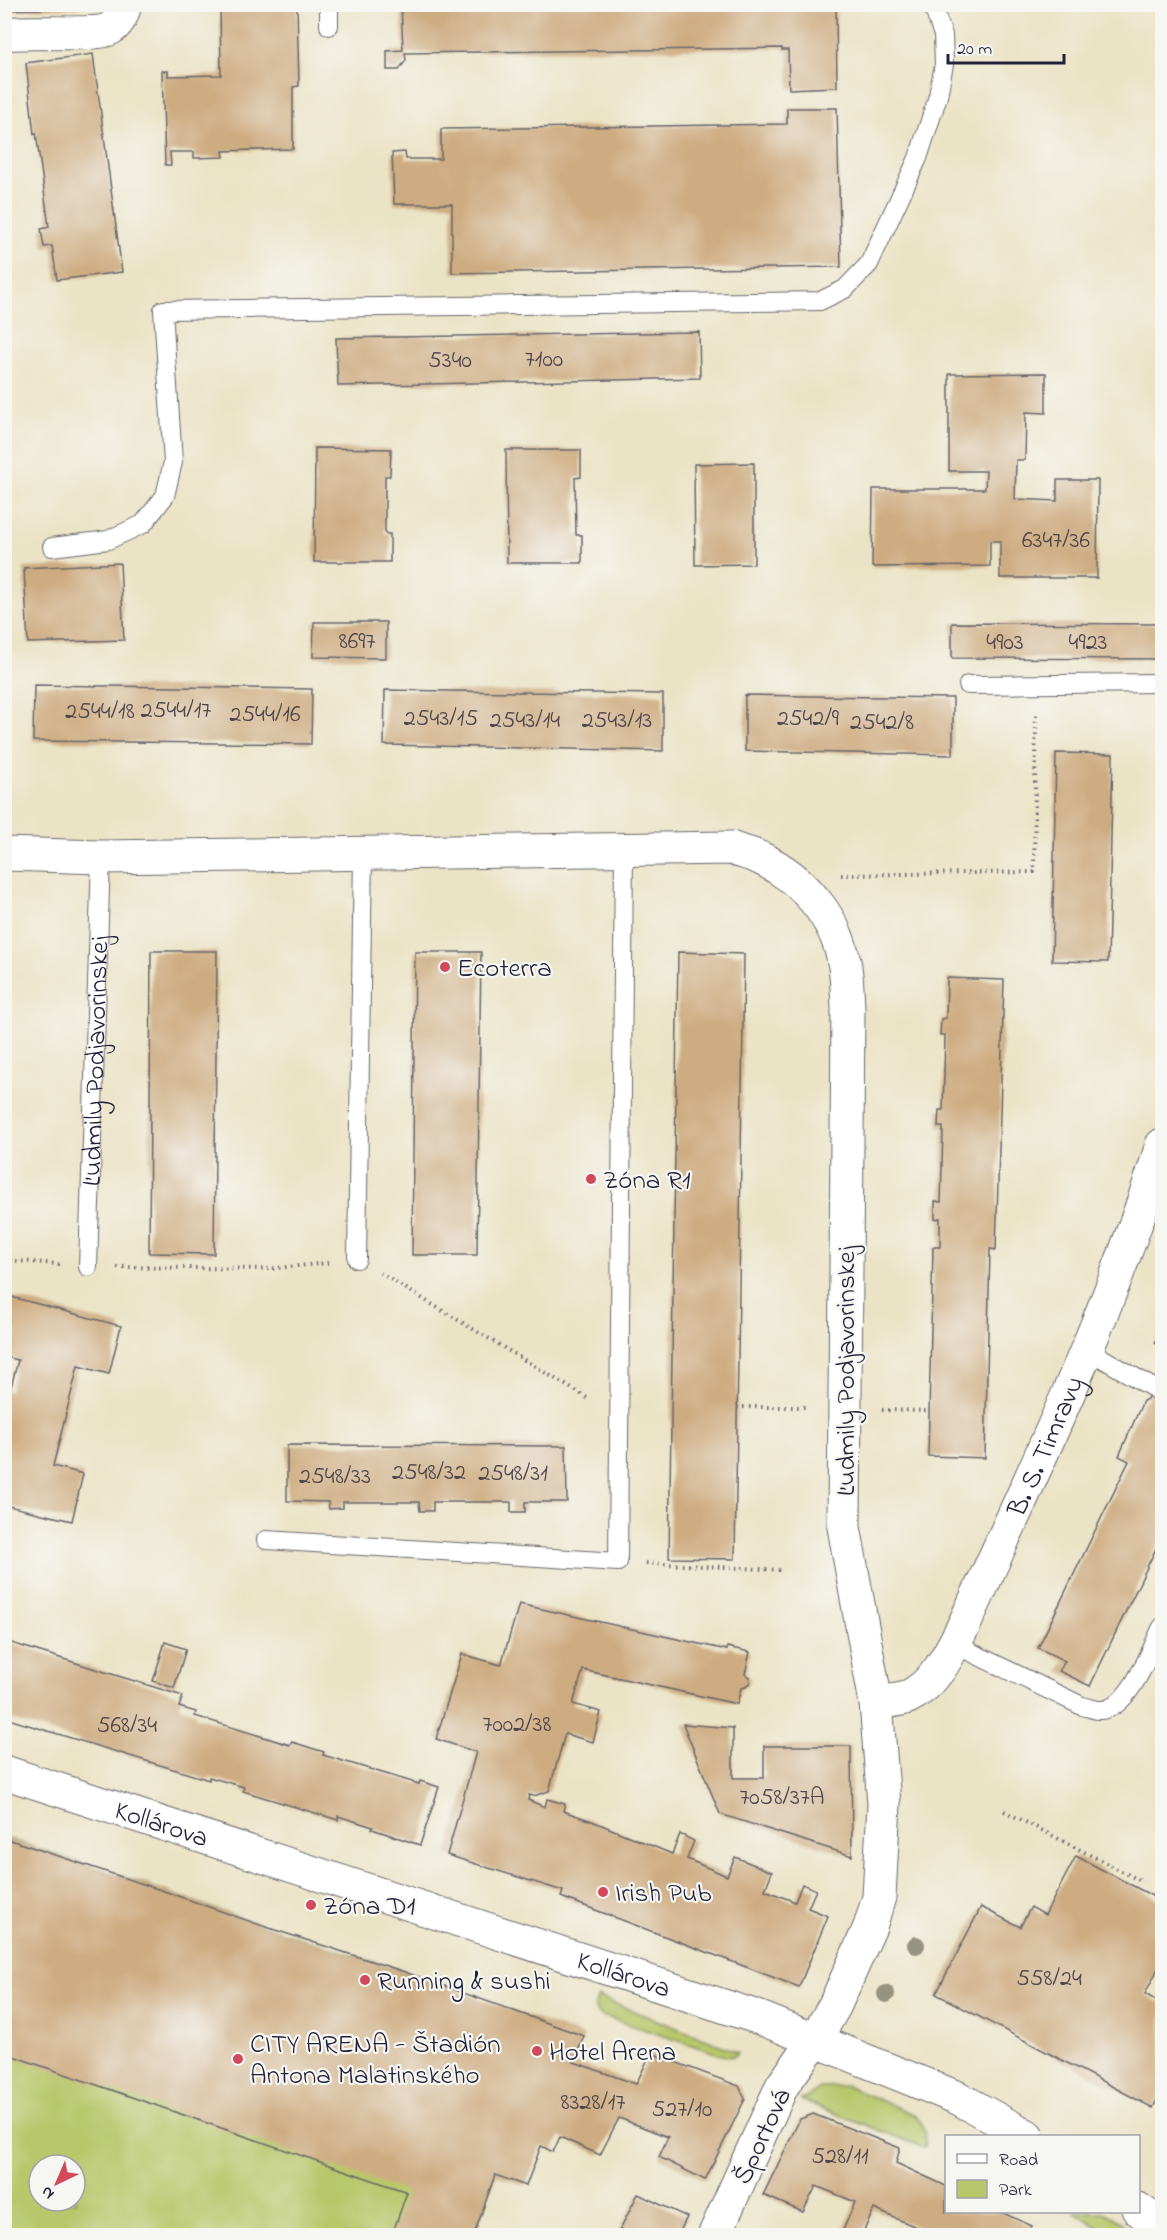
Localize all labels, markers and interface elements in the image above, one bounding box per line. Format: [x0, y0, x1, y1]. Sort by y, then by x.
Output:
scale bar [948, 27, 1064, 65]
text: 20 m [957, 37, 992, 63]
house number: 7100 [525, 343, 563, 378]
house number: 5340 [428, 344, 472, 379]
house number: 6347/36 [1022, 524, 1091, 559]
house number: 8697 [339, 625, 375, 660]
house number: 4903 [986, 626, 1024, 661]
house number: 4923 [1069, 626, 1107, 661]
house number: 2544/17 [141, 694, 211, 729]
house number: 2544/18 [65, 695, 135, 730]
house number: 2544/16 [229, 698, 301, 733]
house number: 2543/15 [404, 702, 478, 737]
house number: 2542/9 [777, 702, 840, 737]
house number: 2543/14 [490, 704, 560, 739]
house number: 2543/13 [582, 704, 652, 739]
house number: 2542/8 [850, 706, 914, 741]
street label: Ľudmily Podjavorinskej [74, 935, 120, 1187]
place label: Ecoterra [457, 950, 552, 989]
marker: Ecoterra [438, 960, 452, 974]
place label: Zóna R1 [603, 1162, 691, 1201]
marker: Zóna R1 [584, 1172, 598, 1186]
street label: Ľudmily Podjavorinskej [828, 1245, 867, 1496]
street label: B. S. Timravy [999, 1371, 1095, 1524]
house number: 2548/32 [392, 1456, 466, 1491]
house number: 2548/31 [478, 1457, 548, 1492]
house number: 2548/33 [299, 1460, 371, 1495]
house number: 7002/38 [483, 1708, 551, 1743]
house number: 568/34 [97, 1709, 157, 1744]
house number: 7058/37A [739, 1781, 825, 1816]
street label: Kollárova [109, 1792, 213, 1859]
place label: Irish Pub [615, 1875, 712, 1914]
marker: Irish Pub [596, 1885, 610, 1899]
place label: Zóna D1 [323, 1888, 415, 1927]
marker: Zóna D1 [304, 1898, 318, 1912]
street label: Kollárova [571, 1943, 675, 2010]
house number: 558/24 [1016, 1962, 1082, 1997]
place label: Running & sushi [377, 1963, 551, 2002]
marker: Running & sushi [358, 1973, 372, 1987]
place label: CITY ARENA - Štadión Antona Malatinského [250, 2026, 501, 2096]
place label: Hotel Arena [549, 2034, 676, 2073]
marker: Hotel Arena [530, 2044, 544, 2058]
marker: CITY ARENA - Štadión Antona Malatinského [231, 2052, 245, 2066]
street label: Športová [724, 2082, 803, 2191]
house number: 8328/17 [561, 2086, 626, 2121]
house number: 527/10 [652, 2093, 712, 2128]
legend [945, 2135, 1140, 2213]
house number: 528/11 [811, 2140, 869, 2175]
text: Road [999, 2148, 1038, 2174]
north arrow [27, 2153, 87, 2213]
text: Park [999, 2178, 1032, 2204]
text: N [36, 2180, 60, 2205]

